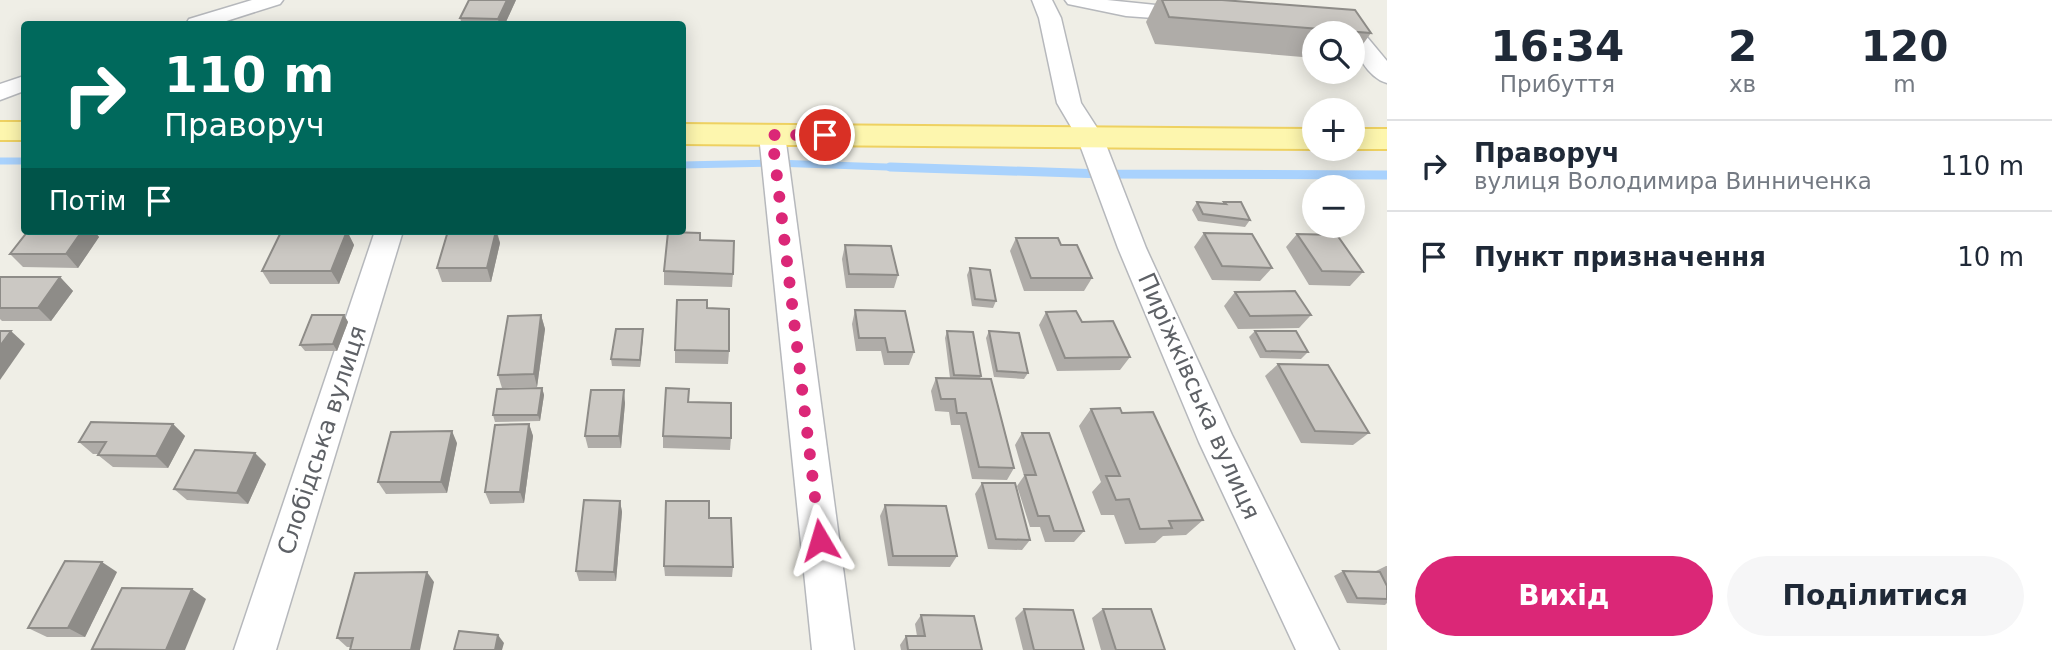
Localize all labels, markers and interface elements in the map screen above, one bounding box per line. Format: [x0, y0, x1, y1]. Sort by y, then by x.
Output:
map controls [1302, 21, 1365, 238]
button: search [1302, 21, 1365, 84]
text: 16:34 [1491, 22, 1624, 71]
text: 2 [1728, 22, 1757, 71]
text: 120 [1861, 22, 1948, 71]
text: 110 m [164, 47, 334, 104]
icon: right [49, 49, 140, 140]
text: Прибуття [1500, 71, 1615, 97]
text: хв [1729, 71, 1756, 97]
text: m [1893, 71, 1916, 97]
button: + [1302, 98, 1365, 161]
pin [795, 105, 855, 165]
text: Праворуч [164, 106, 325, 144]
icon: arrive [806, 116, 844, 154]
text: Праворуч [1474, 138, 1620, 168]
icon: right [1415, 147, 1453, 185]
text: 110 m [1941, 151, 2024, 181]
text: вулиця Володимира Винниченка [1474, 168, 1872, 194]
button: − [1302, 175, 1365, 238]
icon: arrive [140, 182, 178, 220]
text: Потім [49, 186, 126, 216]
icon: arrive [1415, 238, 1453, 276]
text: Пункт призначення [1474, 242, 1766, 272]
text: 10 m [1957, 242, 2024, 272]
street label: Пиріжківська вулиця [1132, 268, 1266, 524]
street label: Слобідська вулиця [272, 322, 372, 558]
position arrow [783, 503, 857, 577]
button: Вихід [1415, 556, 1713, 636]
button: Поділитися [1727, 556, 2024, 636]

